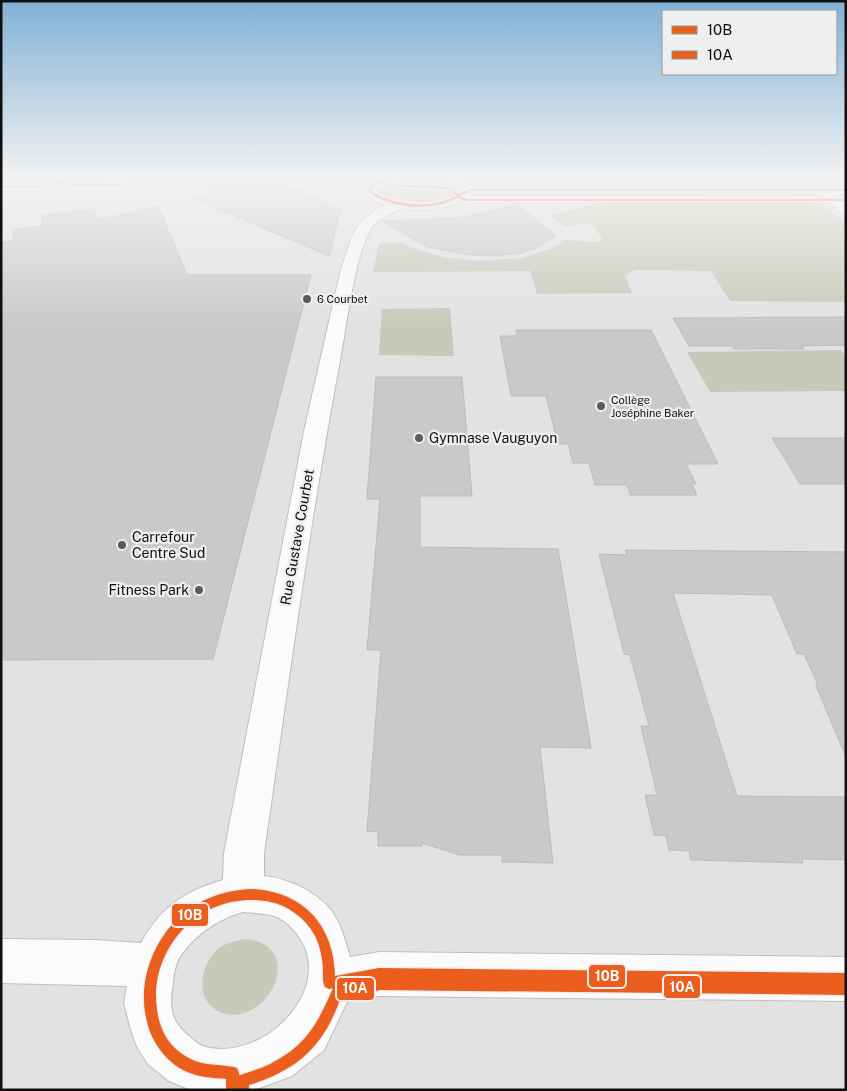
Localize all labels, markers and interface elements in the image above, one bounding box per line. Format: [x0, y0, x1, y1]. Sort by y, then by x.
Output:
legend [662, 10, 837, 75]
text: 10B [707, 21, 732, 38]
text: 10A [707, 46, 733, 63]
marker: 6 Courbet [301, 293, 313, 305]
place label: 6 Courbet [317, 293, 368, 305]
place label: Collège Joséphine Baker [611, 394, 694, 419]
marker: Collège Joséphine Baker [595, 400, 607, 412]
place label: Gymnase Vauguyon [429, 430, 557, 446]
marker: Gymnase Vauguyon [413, 432, 425, 444]
street label: Rue Gustave Courbet [277, 468, 317, 606]
place label: Carrefour Centre Sud [132, 529, 205, 561]
marker: Carrefour Centre Sud [116, 539, 128, 551]
place label: Fitness Park [108, 582, 189, 598]
marker: Fitness Park [193, 584, 205, 596]
line badge: 10B [171, 903, 209, 927]
text: 10B [178, 907, 202, 923]
line badge: 10B [588, 964, 626, 988]
text: 10B [595, 968, 619, 984]
line badge: 10A [663, 975, 701, 999]
line badge: 10A [336, 977, 375, 1001]
text: 10A [669, 979, 695, 995]
text: 10A [342, 980, 368, 996]

